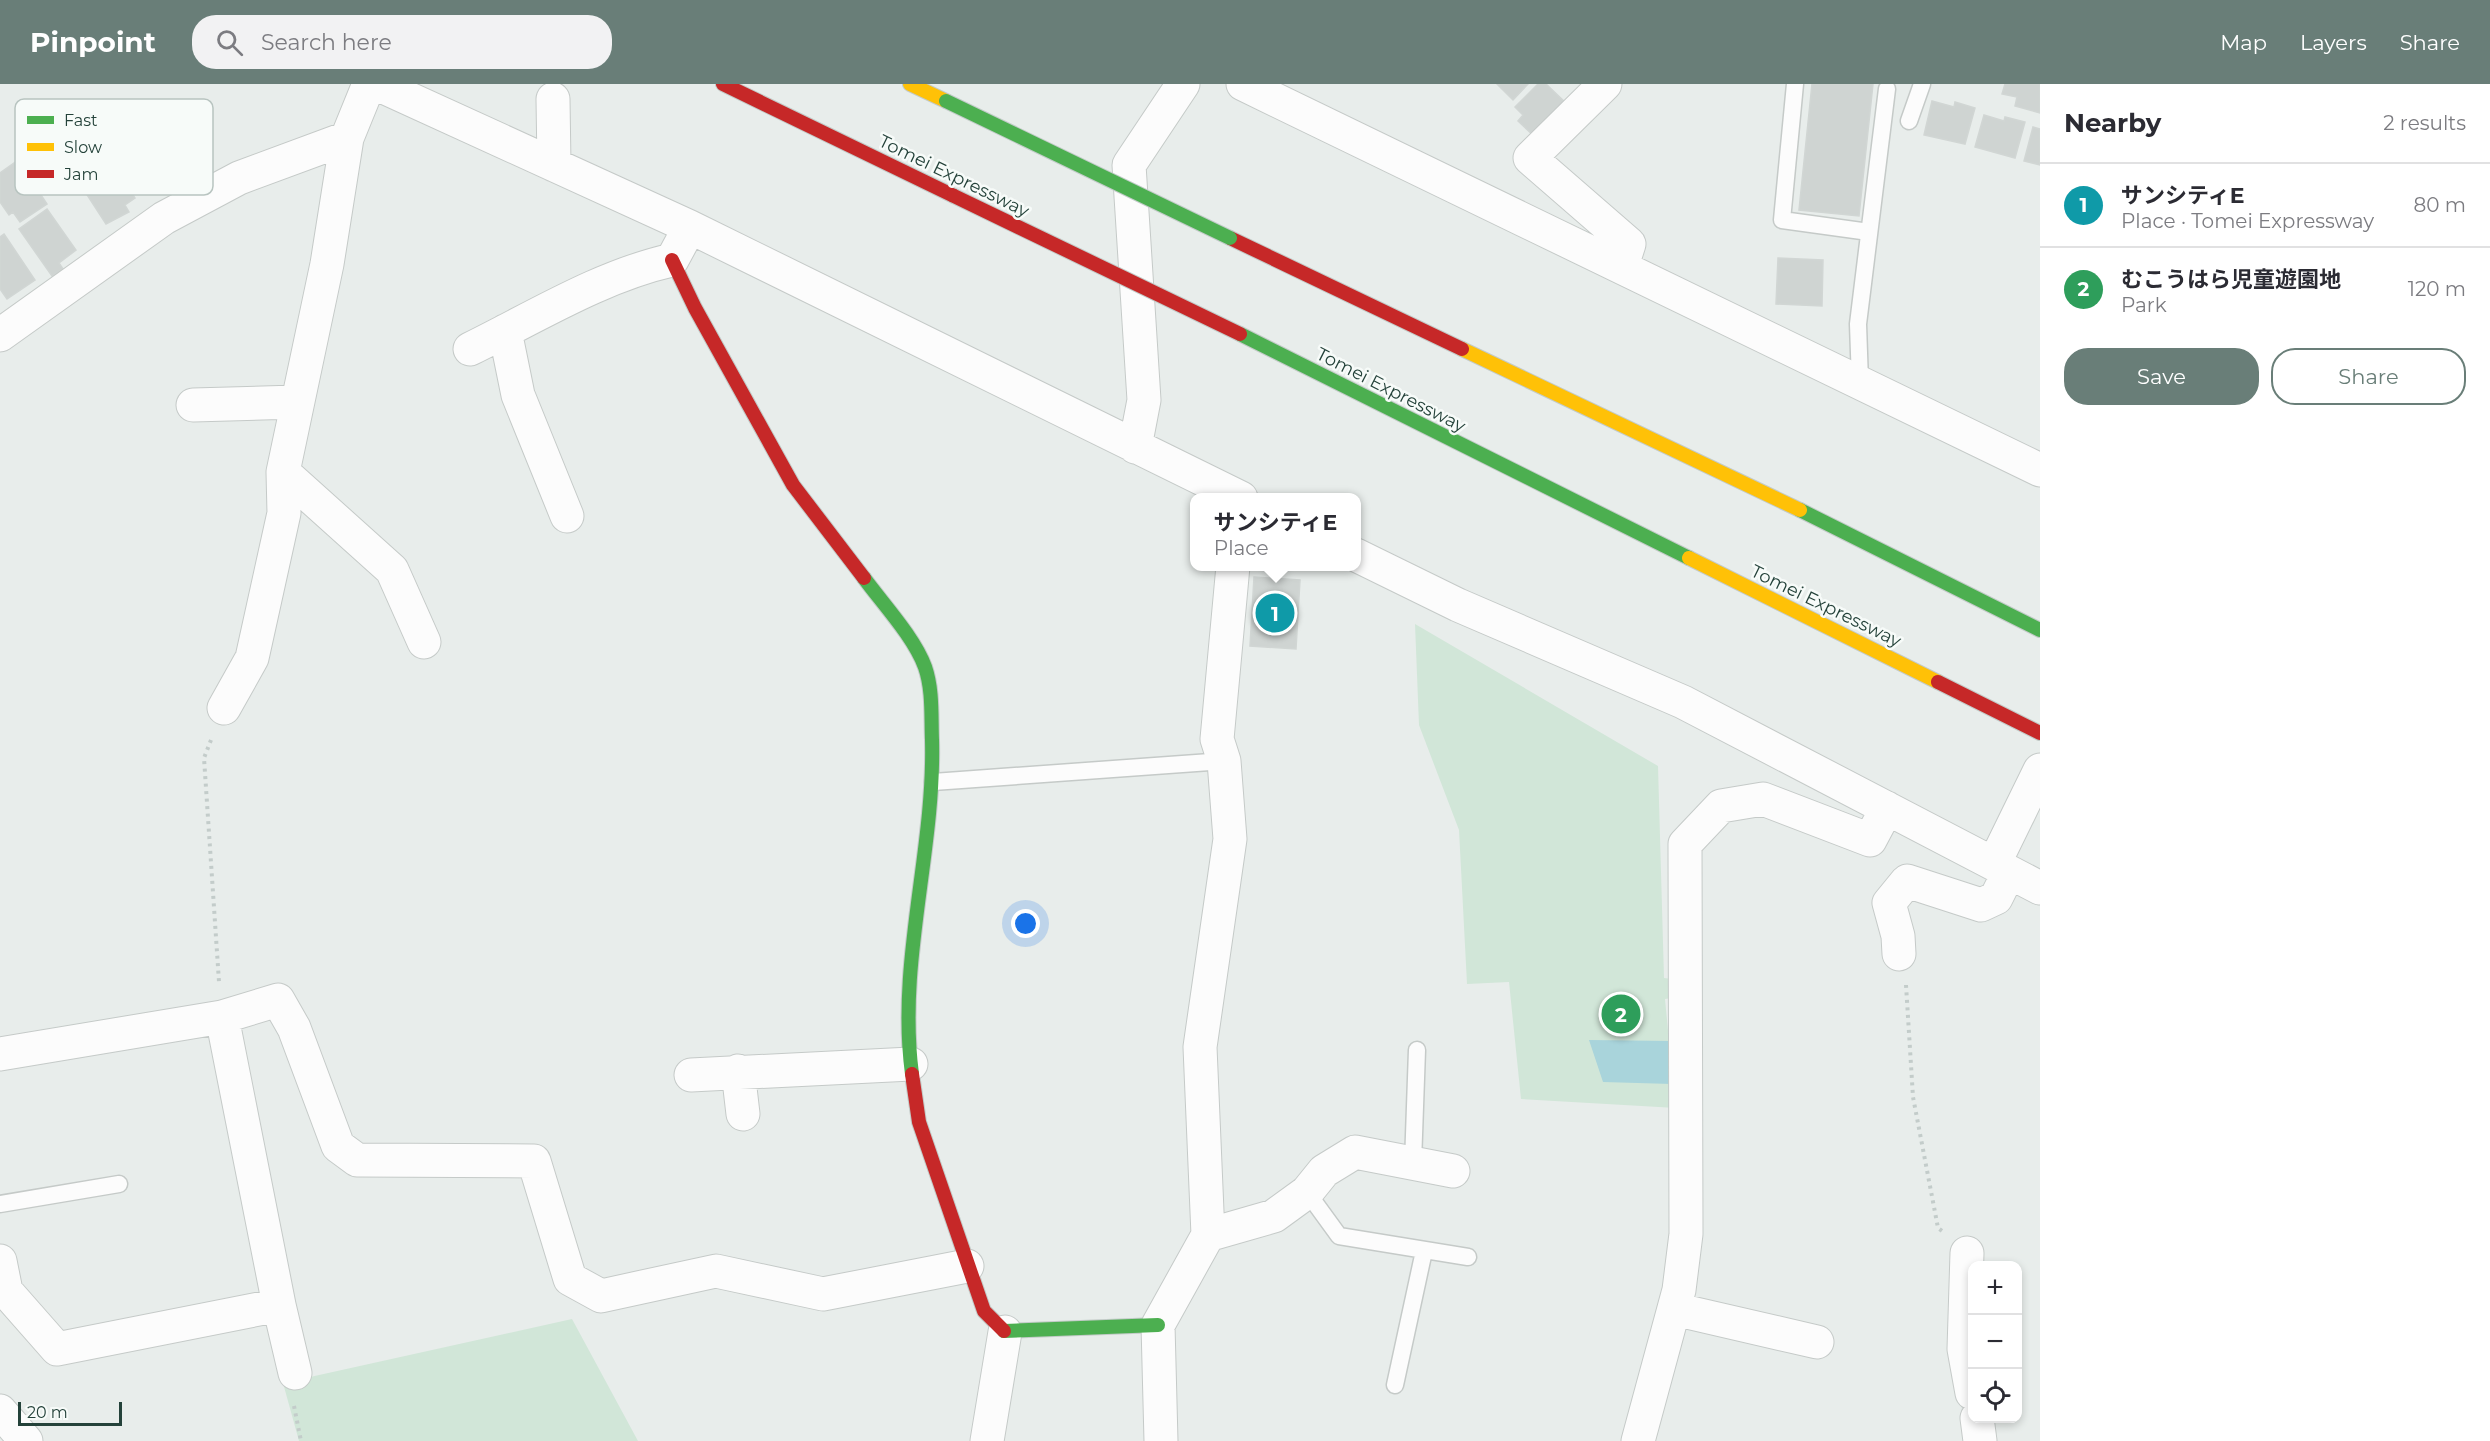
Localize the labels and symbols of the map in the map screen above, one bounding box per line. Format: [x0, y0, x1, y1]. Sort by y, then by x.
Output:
legend [15, 99, 213, 195]
text: Fast [64, 111, 98, 130]
street label: Tomei Expressway [875, 130, 1033, 222]
text: Slow [64, 138, 102, 157]
text: Jam [63, 165, 98, 184]
street label: Tomei Expressway [1313, 343, 1469, 437]
street label: Tomei Expressway [1747, 560, 1905, 652]
pin: 1 [1256, 590, 1294, 636]
your location [1011, 909, 1040, 938]
pin: 2 [1602, 992, 1640, 1036]
scale bar [18, 1399, 122, 1426]

